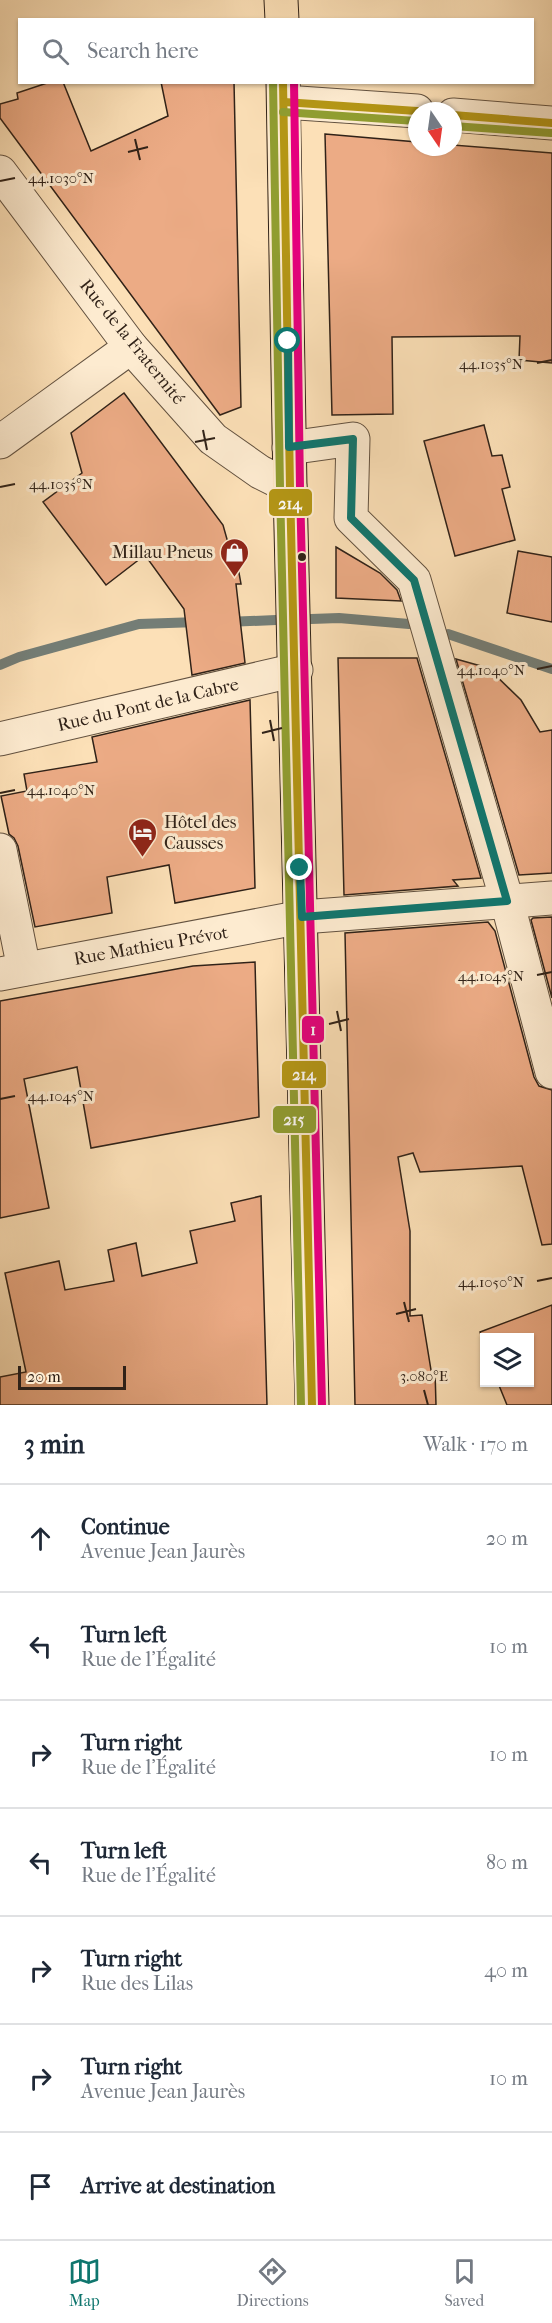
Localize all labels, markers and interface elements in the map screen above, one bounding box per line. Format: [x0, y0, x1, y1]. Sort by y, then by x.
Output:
search box [18, 18, 534, 84]
icon: search [39, 35, 72, 68]
text: Search here [87, 38, 199, 64]
north arrow [408, 102, 462, 156]
text: 44.1030°N [28, 169, 95, 187]
street label: Rue de la Fraternité [75, 275, 189, 409]
route start [274, 327, 300, 353]
text: 44.1035°N [459, 355, 524, 373]
text: 44.1035°N [29, 475, 94, 493]
line badge: 214 [268, 488, 313, 517]
text: 214 [278, 494, 303, 514]
shop icon: Millau Pneus [218, 536, 250, 578]
place label: Millau Pneus [112, 542, 213, 563]
unlabelled marker [296, 551, 308, 563]
text: 44.1040°N [457, 661, 526, 679]
street label: Rue du Pont de la Cabre [55, 674, 241, 736]
text: 44.1040°N [27, 781, 96, 799]
place label: Hôtel des Causses [164, 812, 237, 854]
hotel icon: Hôtel des Causses [127, 816, 159, 858]
route end [286, 854, 312, 880]
street label: Rue Mathieu Prévot [72, 922, 230, 970]
text: 44.1045°N [458, 967, 525, 985]
line badge: 1 [301, 1015, 325, 1044]
text: 1 [310, 1020, 316, 1039]
line badge: 214 [281, 1060, 327, 1089]
text: 214 [292, 1065, 317, 1085]
text: 44.1045°N [28, 1087, 95, 1105]
line badge: 215 [272, 1105, 317, 1134]
text: 215 [284, 1110, 304, 1129]
text: 44.1050°N [458, 1273, 525, 1291]
map controls [480, 1333, 534, 1387]
button: layers [480, 1333, 534, 1387]
scale bar [18, 1363, 126, 1390]
text: 20 m [27, 1367, 61, 1386]
text: 3.080°E [400, 1367, 448, 1385]
text: 3 min [24, 1429, 85, 1460]
text: Walk · 170 m [423, 1433, 528, 1456]
text: Continue [81, 1514, 170, 1540]
icon: ahead [24, 1522, 57, 1555]
text: 20 m [486, 1527, 528, 1550]
text: Avenue Jean Jaurès [81, 1540, 245, 1563]
text: Turn left [81, 1622, 167, 1648]
icon: left [24, 1630, 57, 1663]
text: 10 m [489, 1635, 528, 1658]
text: Rue de l'Égalité [81, 1648, 216, 1671]
text: Turn right [81, 1730, 182, 1756]
icon: right [24, 1738, 57, 1771]
text: 10 m [489, 1743, 528, 1766]
text: Rue de l'Égalité [81, 1756, 216, 1779]
text: Turn left [81, 1838, 167, 1864]
icon: left [24, 1846, 57, 1879]
text: 80 m [486, 1851, 528, 1874]
text: Rue de l'Égalité [81, 1864, 216, 1887]
text: Turn right [81, 1946, 182, 1972]
icon: right [24, 1954, 57, 1987]
text: 40 m [484, 1959, 528, 1982]
text: Rue des Lilas [81, 1972, 193, 1995]
text: Turn right [81, 2054, 182, 2080]
icon: right [24, 2062, 57, 2095]
text: 10 m [489, 2067, 528, 2090]
text: Avenue Jean Jaurès [81, 2080, 245, 2103]
icon: arrive [24, 2170, 57, 2203]
text: Arrive at destination [81, 2173, 275, 2199]
tab: Map [68, 2255, 101, 2310]
tab: Directions [237, 2255, 309, 2310]
tab: Saved [444, 2255, 484, 2310]

